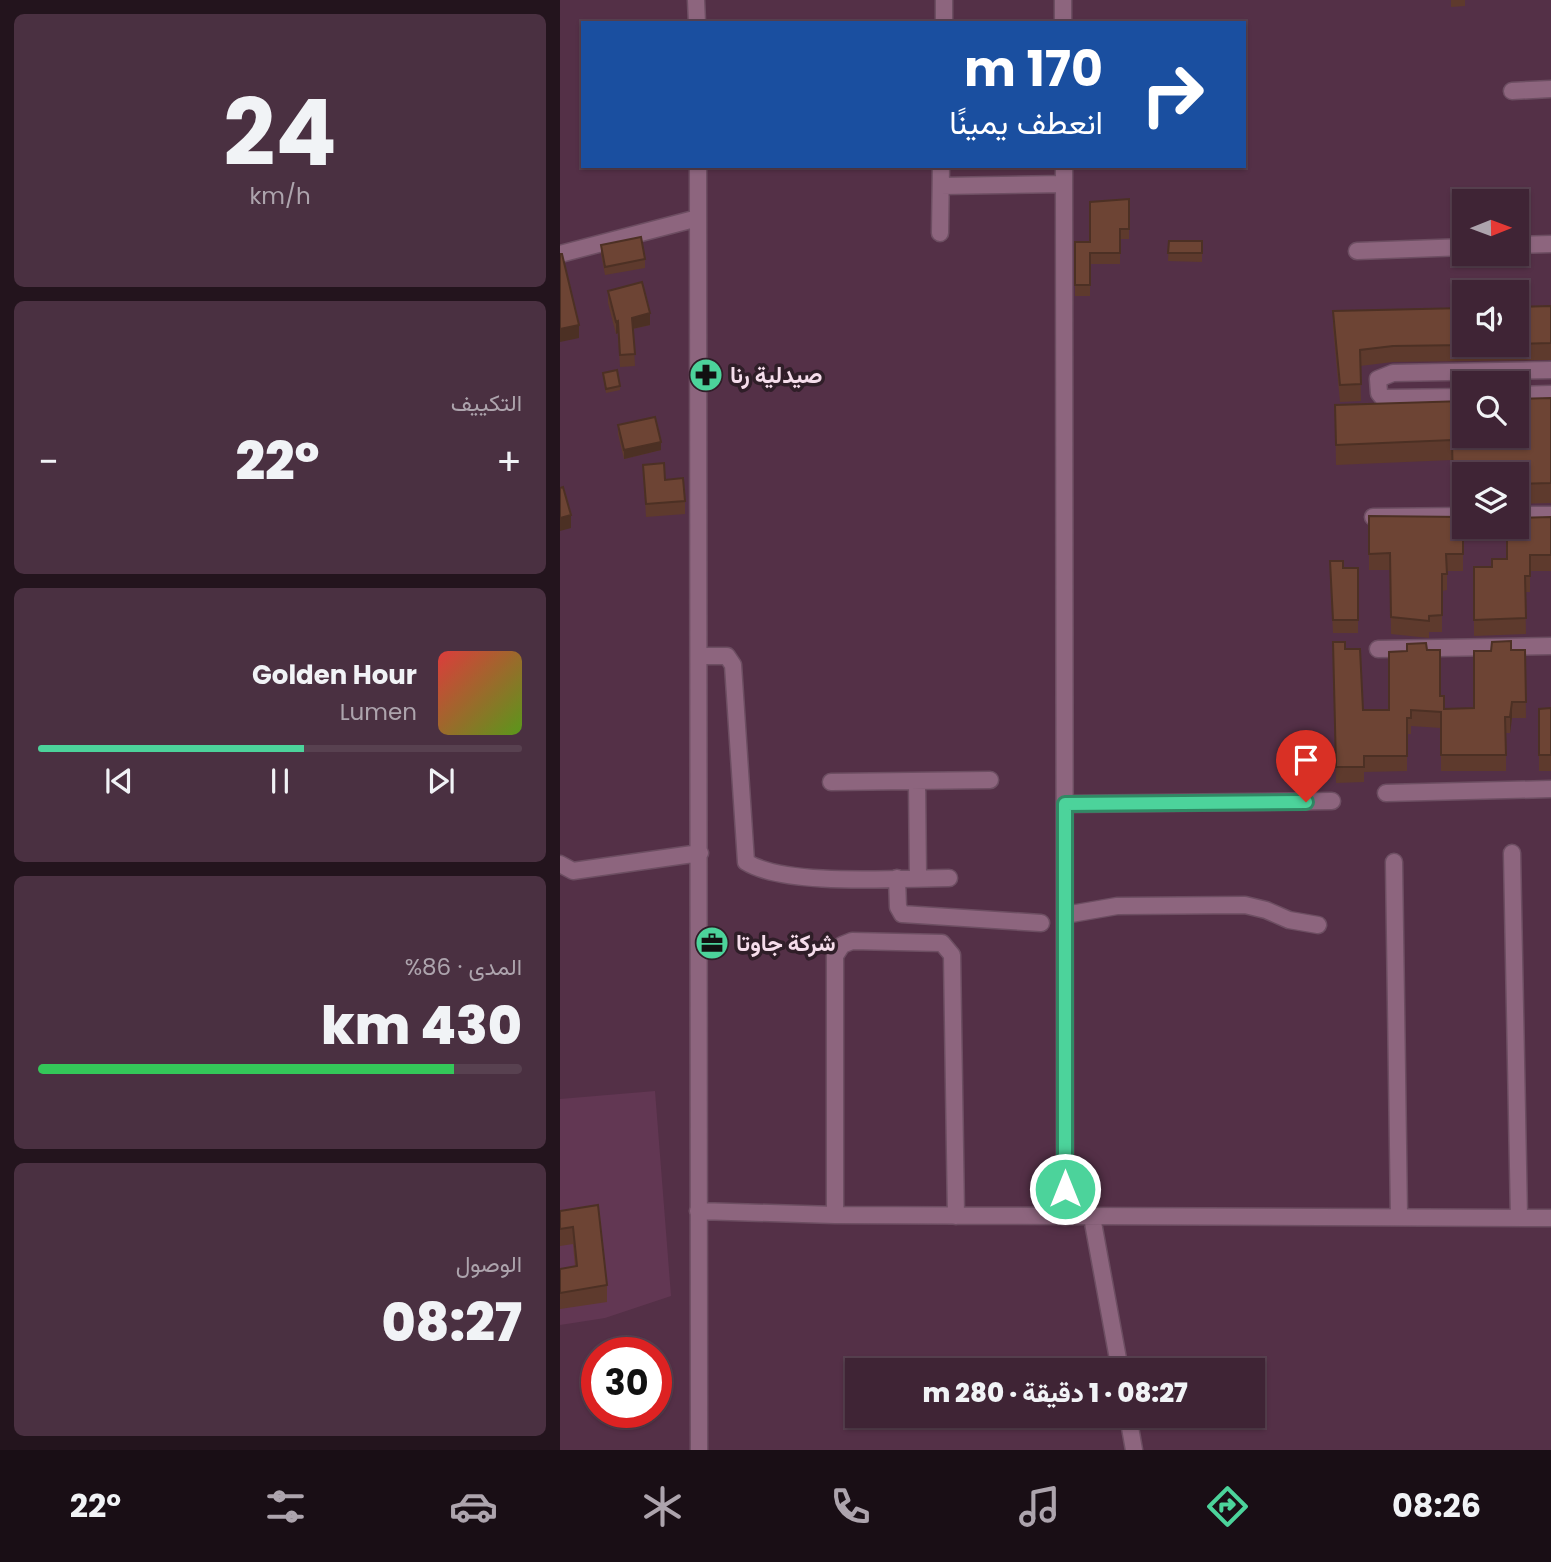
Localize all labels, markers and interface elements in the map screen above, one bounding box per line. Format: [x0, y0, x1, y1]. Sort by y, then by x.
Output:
text: 170 m [964, 35, 1103, 103]
icon: right [1127, 49, 1218, 140]
text: 24 [223, 69, 337, 197]
text: انعطف يمينًا [949, 100, 1103, 145]
text: km/h [249, 180, 311, 212]
north arrow [1452, 189, 1530, 266]
map controls [1452, 189, 1529, 539]
button: sound [1452, 280, 1529, 357]
pharmacy icon: صيدلية رنا [687, 356, 725, 394]
place label: صيدلية رنا [730, 359, 823, 391]
button: search [1452, 371, 1529, 448]
text: التكييف [451, 387, 522, 419]
text: 22° [235, 425, 320, 498]
text: − [38, 435, 59, 488]
text: + [496, 435, 522, 488]
button: layers [1452, 462, 1529, 539]
text: Golden Hour [252, 657, 417, 693]
text: Lumen [340, 696, 417, 728]
pin [1276, 730, 1336, 802]
icon: arrive [1287, 741, 1325, 779]
icon: previous [100, 762, 138, 800]
icon: pause [261, 762, 299, 800]
icon: next [422, 762, 460, 800]
office icon: شركة جاوتا [693, 924, 731, 962]
place label: شركة جاوتا [736, 927, 836, 959]
text: المدى · 86% [405, 951, 522, 983]
text: 430 km [321, 989, 522, 1062]
position arrow [1028, 1152, 1102, 1226]
text: الوصول [456, 1248, 522, 1280]
text: 08:27 [381, 1286, 522, 1359]
speed limit sign: 30 [581, 1337, 672, 1428]
text: 08:27 · 1 دقيقة · 280 m [922, 1375, 1188, 1411]
icon: filters [261, 1482, 310, 1531]
icon: car [449, 1482, 498, 1531]
icon: climate [638, 1482, 687, 1531]
icon: phone [826, 1482, 875, 1531]
icon: music [1015, 1482, 1064, 1531]
icon: directions [1203, 1482, 1252, 1531]
text: 22° [70, 1483, 121, 1528]
text: 08:26 [1392, 1483, 1481, 1528]

